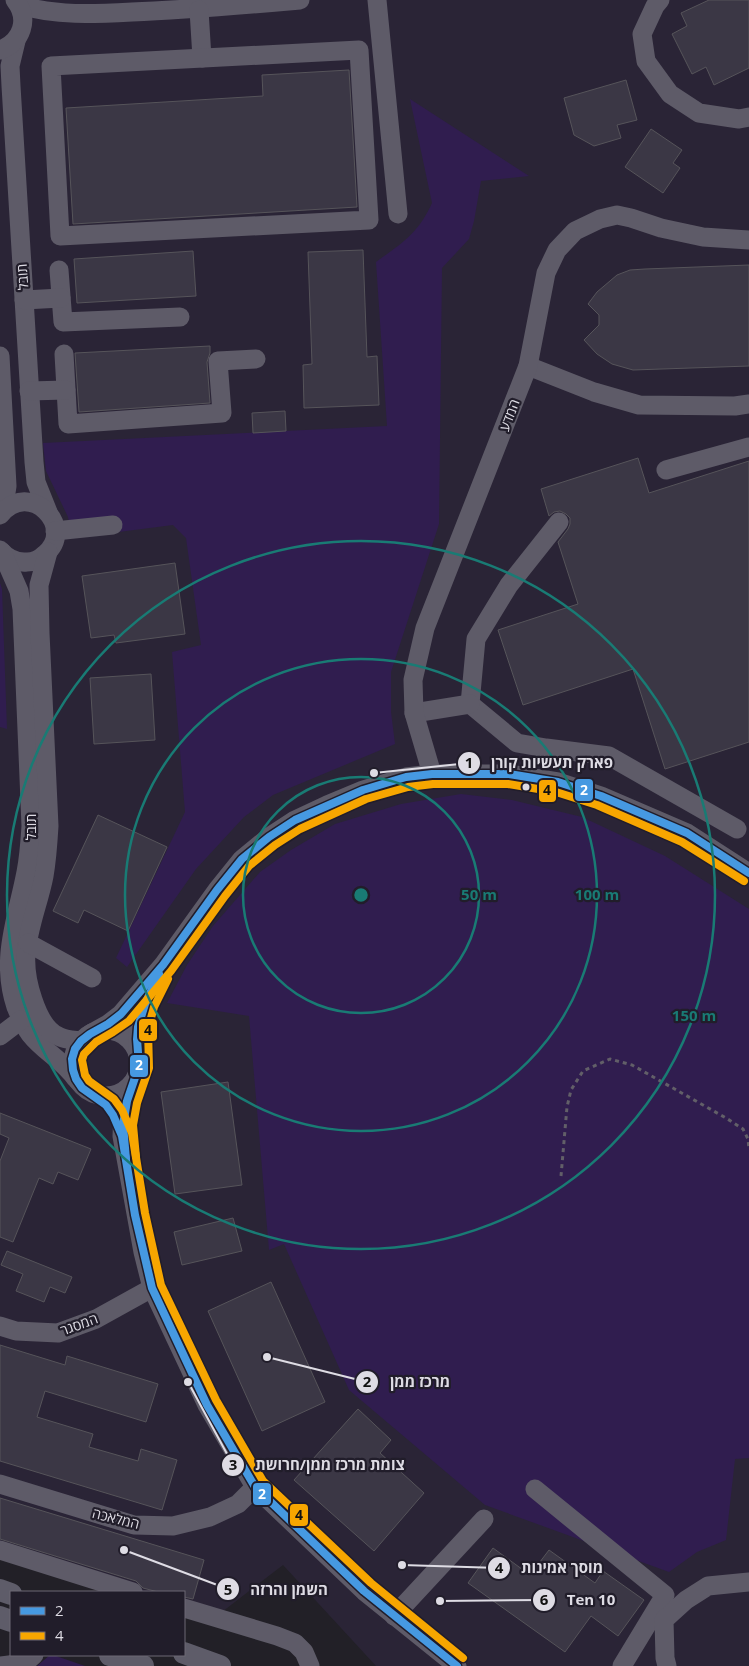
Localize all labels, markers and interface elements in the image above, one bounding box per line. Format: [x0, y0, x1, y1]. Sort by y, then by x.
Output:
street label: תובל [12, 263, 32, 291]
street label: המדע [494, 396, 524, 434]
callout: פארק תעשיות קורן [456, 748, 623, 778]
text: 1 [465, 752, 473, 772]
text: פארק תעשיות קורן [491, 752, 613, 772]
line badge: 2 [574, 778, 594, 802]
line badge: 4 [538, 779, 557, 803]
text: 4 [543, 780, 551, 799]
text: 2 [580, 780, 588, 799]
unlabelled marker [521, 782, 531, 792]
street label: תובל [21, 814, 40, 840]
text: 50 m [461, 884, 497, 904]
text: 100 m [575, 884, 619, 904]
centre of rings [352, 886, 370, 904]
text: 150 m [672, 1005, 716, 1025]
line badge: 4 [138, 1018, 158, 1042]
text: 4 [144, 1020, 152, 1039]
line badge: 2 [129, 1054, 149, 1078]
text: 2 [135, 1055, 143, 1074]
street label: המסגר [58, 1308, 100, 1340]
callout: מרכז ממן [355, 1367, 460, 1397]
text: 2 [363, 1371, 372, 1391]
text: מרכז ממן [390, 1371, 450, 1391]
callout: צומת מרכז ממן/חרושת [220, 1450, 415, 1480]
text: 3 [229, 1454, 237, 1474]
text: צומת מרכז ממן/חרושת [255, 1454, 405, 1474]
line badge: 2 [252, 1482, 272, 1506]
text: 2 [258, 1484, 266, 1503]
street label: המלאכה [90, 1503, 142, 1533]
line badge: 4 [289, 1503, 309, 1527]
text: 4 [295, 1505, 303, 1524]
callout: מוסך אמינות [486, 1553, 613, 1583]
text: 4 [495, 1557, 504, 1577]
text: מוסך אמינות [521, 1557, 603, 1577]
callout: השמן והרזה [216, 1574, 338, 1604]
text: 5 [224, 1579, 232, 1599]
text: השמן והרזה [250, 1579, 328, 1599]
callout: Ten 10 [532, 1585, 625, 1615]
text: 6 [540, 1589, 549, 1609]
text: Ten 10 [567, 1589, 616, 1609]
legend [10, 1591, 185, 1656]
text: 2 [55, 1600, 64, 1620]
text: 4 [55, 1625, 64, 1645]

